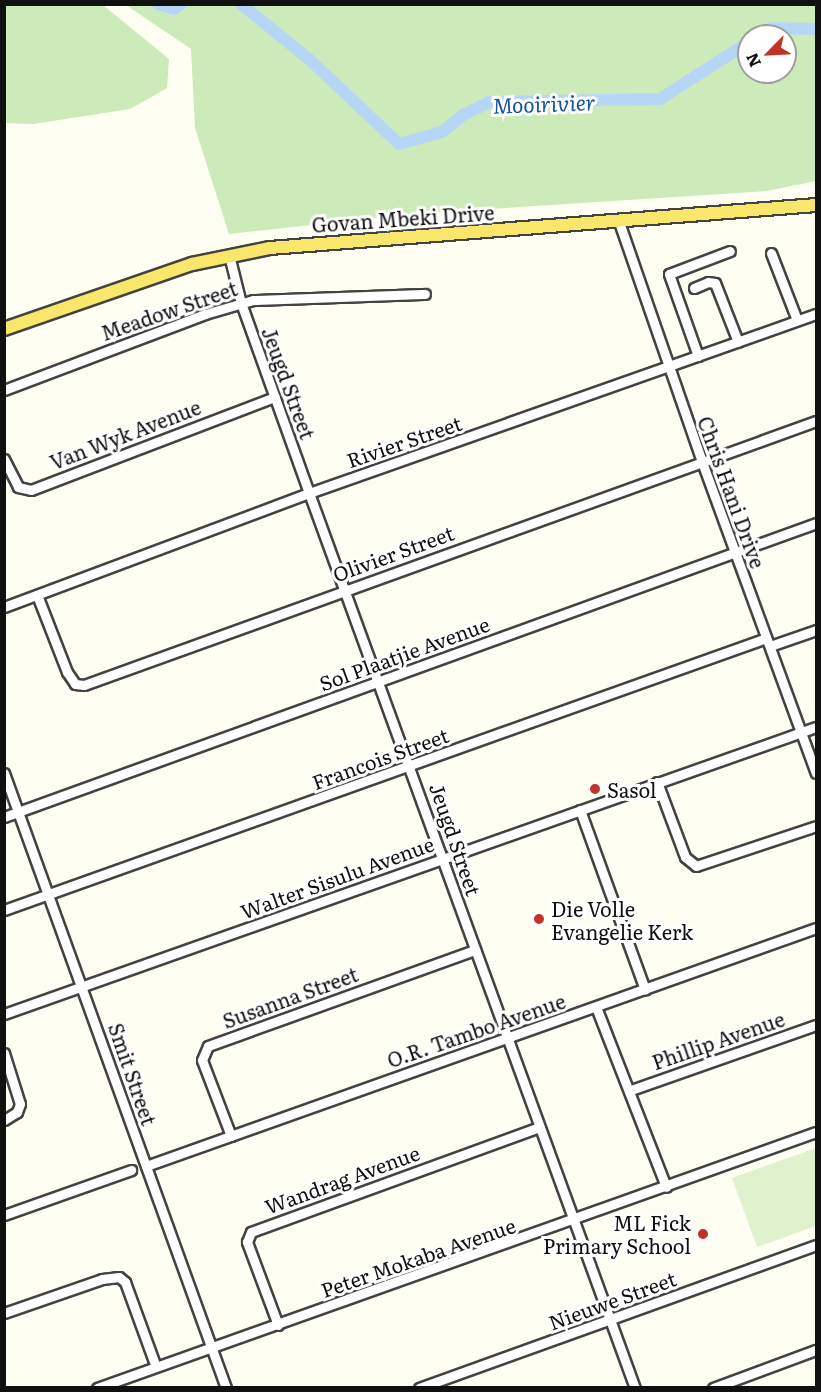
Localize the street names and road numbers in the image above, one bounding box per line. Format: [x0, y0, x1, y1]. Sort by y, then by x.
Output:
street label: Govan Mbeki Drive [311, 200, 495, 236]
street label: Meadow Street [98, 275, 240, 345]
street label: Jeugd Street [258, 324, 320, 442]
street label: Van Wyk Avenue [46, 394, 204, 474]
street label: Rivier Street [343, 410, 465, 472]
street label: Chris Hani Drive [693, 413, 771, 571]
street label: Olivier Street [329, 520, 457, 586]
street label: Sol Plaatjie Avenue [316, 611, 492, 695]
street label: Francois Street [308, 722, 452, 794]
street label: Jeugd Street [426, 780, 486, 898]
street label: Walter Sisulu Avenue [237, 831, 437, 923]
street label: Susanna Street [219, 961, 361, 1033]
street label: O.R. Tambo Avenue [384, 988, 568, 1072]
street label: Phillip Avenue [649, 1006, 787, 1074]
street label: Smit Street [104, 1020, 162, 1128]
street label: Wandrag Avenue [261, 1140, 423, 1218]
street label: Peter Mokaba Avenue [317, 1212, 519, 1302]
street label: Nieuwe Street [545, 1266, 679, 1334]

